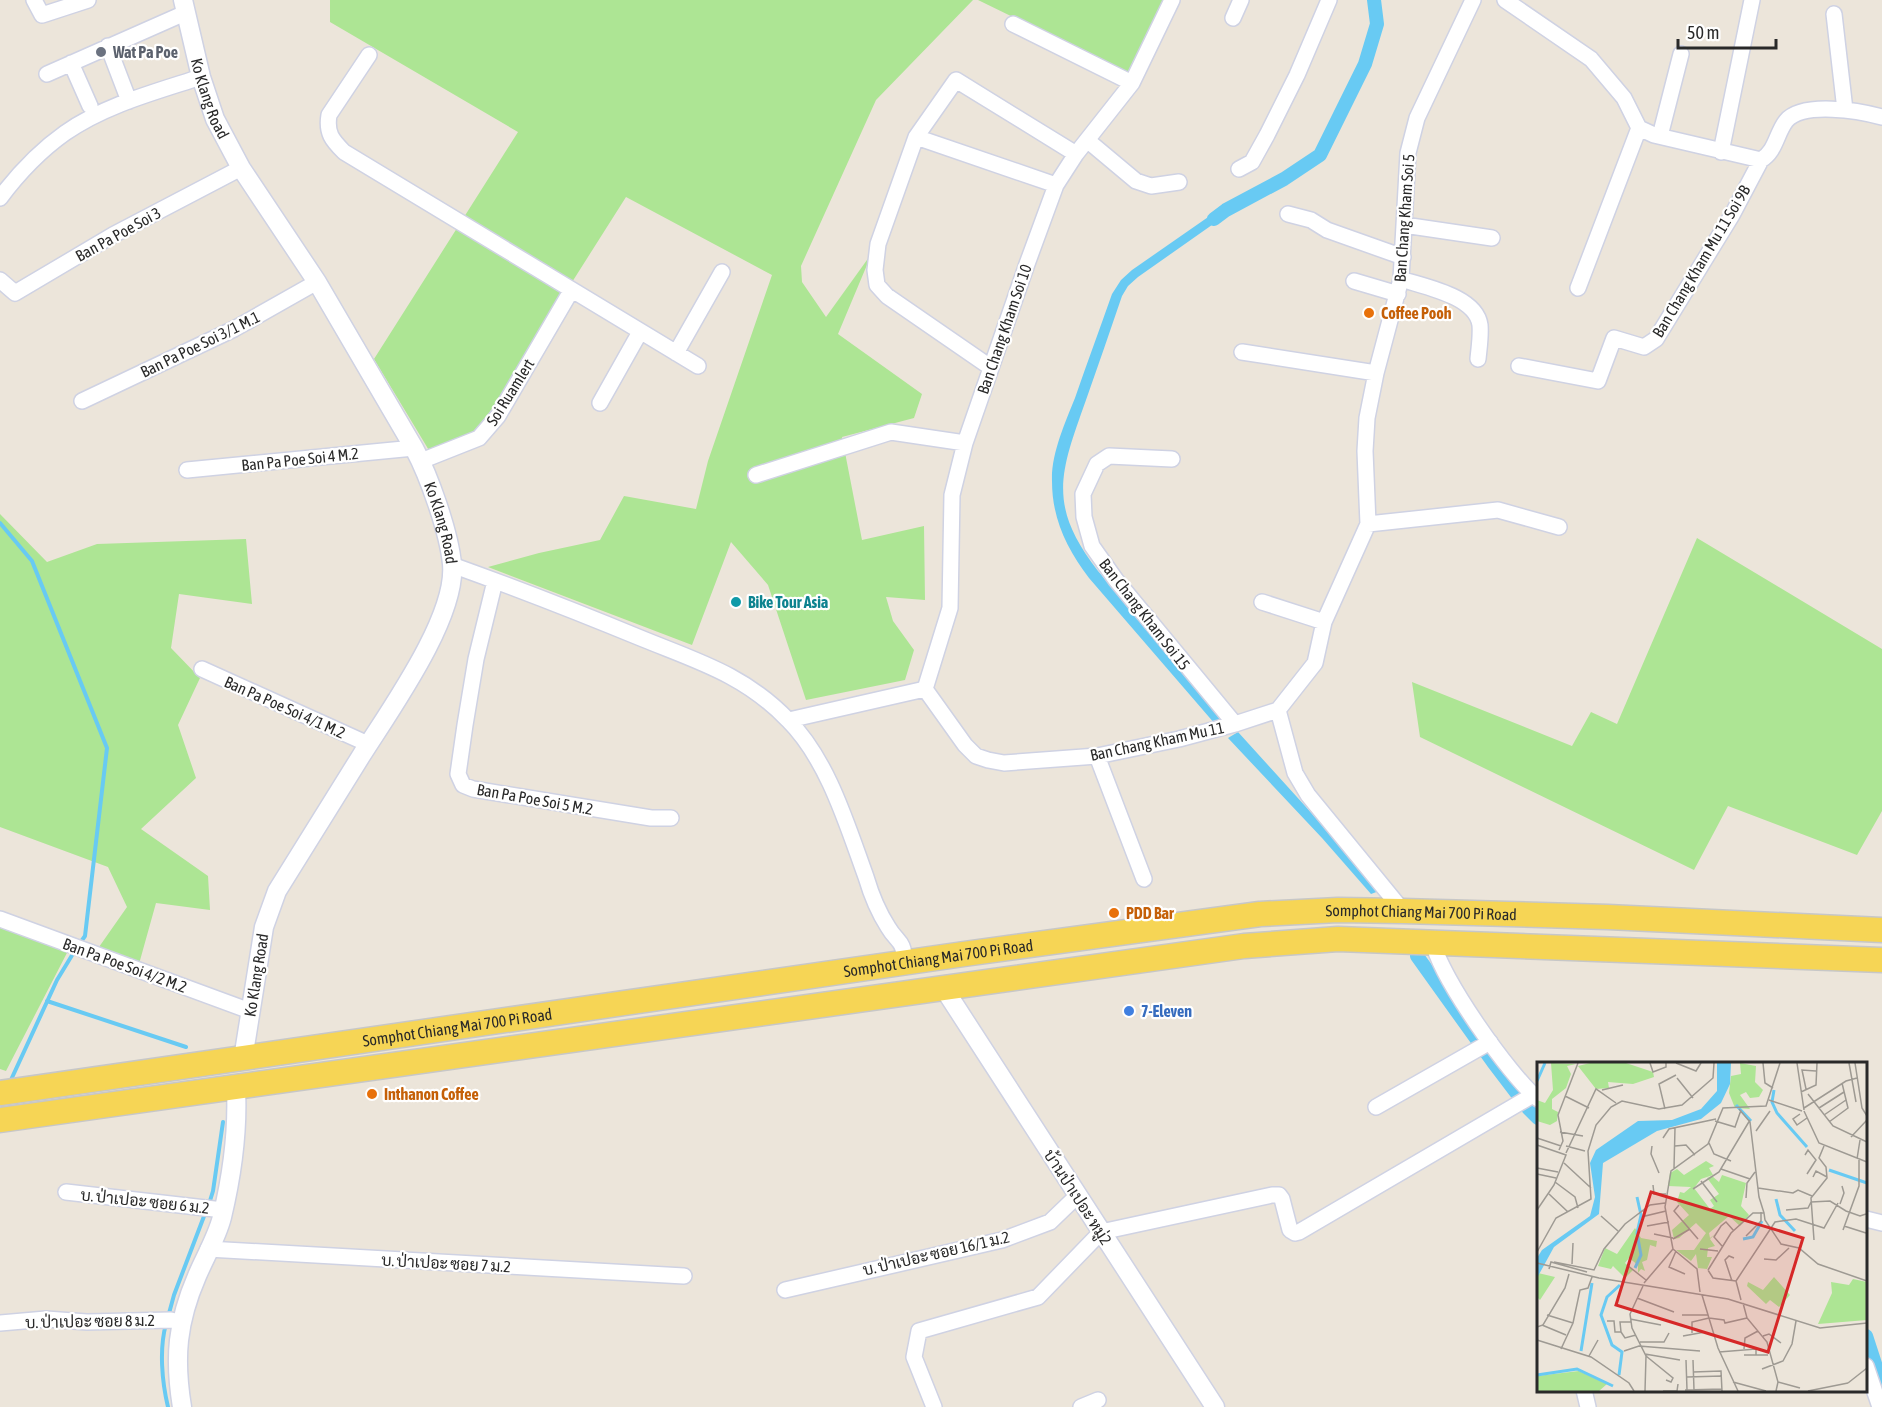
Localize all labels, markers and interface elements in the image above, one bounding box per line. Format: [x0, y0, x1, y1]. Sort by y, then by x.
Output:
scale bar [1678, 12, 1776, 50]
text: 50 m [1687, 22, 1719, 43]
place label: Wat Pa Poe [112, 43, 178, 61]
marker: Wat Pa Poe [94, 45, 108, 59]
street label: Ko Klang Road [188, 56, 233, 142]
street label: Ban Chang Kham Soi 5 [1391, 153, 1418, 283]
street label: Ban Chang Kham Mu 11 Soi 9B [1648, 181, 1755, 341]
street label: Ban Pa Poe Soi 3 [72, 203, 164, 265]
street label: Ban Chang Kham Soi 10 [973, 262, 1036, 397]
place label: Coffee Pooh [1381, 304, 1452, 322]
marker: Coffee Pooh [1362, 306, 1376, 320]
street label: Ban Pa Poe Soi 3/1 M.1 [137, 307, 263, 381]
street label: Soi Ruamlert [482, 355, 538, 429]
street label: Ban Pa Poe Soi 4 M.2 [241, 444, 359, 474]
street label: Ko Klang Road [421, 479, 461, 565]
street label: Ban Chang Kham Soi 15 [1095, 555, 1194, 674]
place label: Bike Tour Asia [748, 593, 828, 611]
marker: Bike Tour Asia [729, 595, 743, 609]
street label: Ban Pa Poe Soi 4/1 M.2 [222, 672, 348, 742]
street label: Ban Chang Kham Mu 11 [1088, 718, 1226, 765]
street label: Ban Pa Poe Soi 5 M.2 [475, 780, 595, 818]
street label: Somphot Chiang Mai 700 Pi Road [1325, 901, 1517, 923]
place label: PDD Bar [1126, 904, 1174, 922]
marker: PDD Bar [1107, 906, 1121, 920]
street label: Ko Klang Road [241, 932, 272, 1018]
street label: Ban Pa Poe Soi 4/2 M.2 [61, 934, 189, 996]
street label: Somphot Chiang Mai 700 Pi Road [842, 936, 1034, 980]
place label: 7-Eleven [1141, 1002, 1192, 1020]
marker: 7-Eleven [1122, 1004, 1136, 1018]
street label: Somphot Chiang Mai 700 Pi Road [361, 1005, 553, 1050]
inset map [1537, 1062, 1867, 1392]
place label: Inthanon Coffee [384, 1085, 479, 1103]
marker: Inthanon Coffee [365, 1087, 379, 1101]
street label: บ้านป่าเปอะ หมู่2 [1038, 1146, 1116, 1249]
street label: บ. ป่าเปอะ ซอย 6 ม.2 [80, 1185, 210, 1217]
street label: บ. ป่าเปอะ ซอย 16/1 ม.2 [861, 1227, 1011, 1279]
street label: บ. ป่าเปอะ ซอย 7 ม.2 [381, 1251, 511, 1275]
street label: บ. ป่าเปอะ ซอย 8 ม.2 [25, 1311, 155, 1331]

